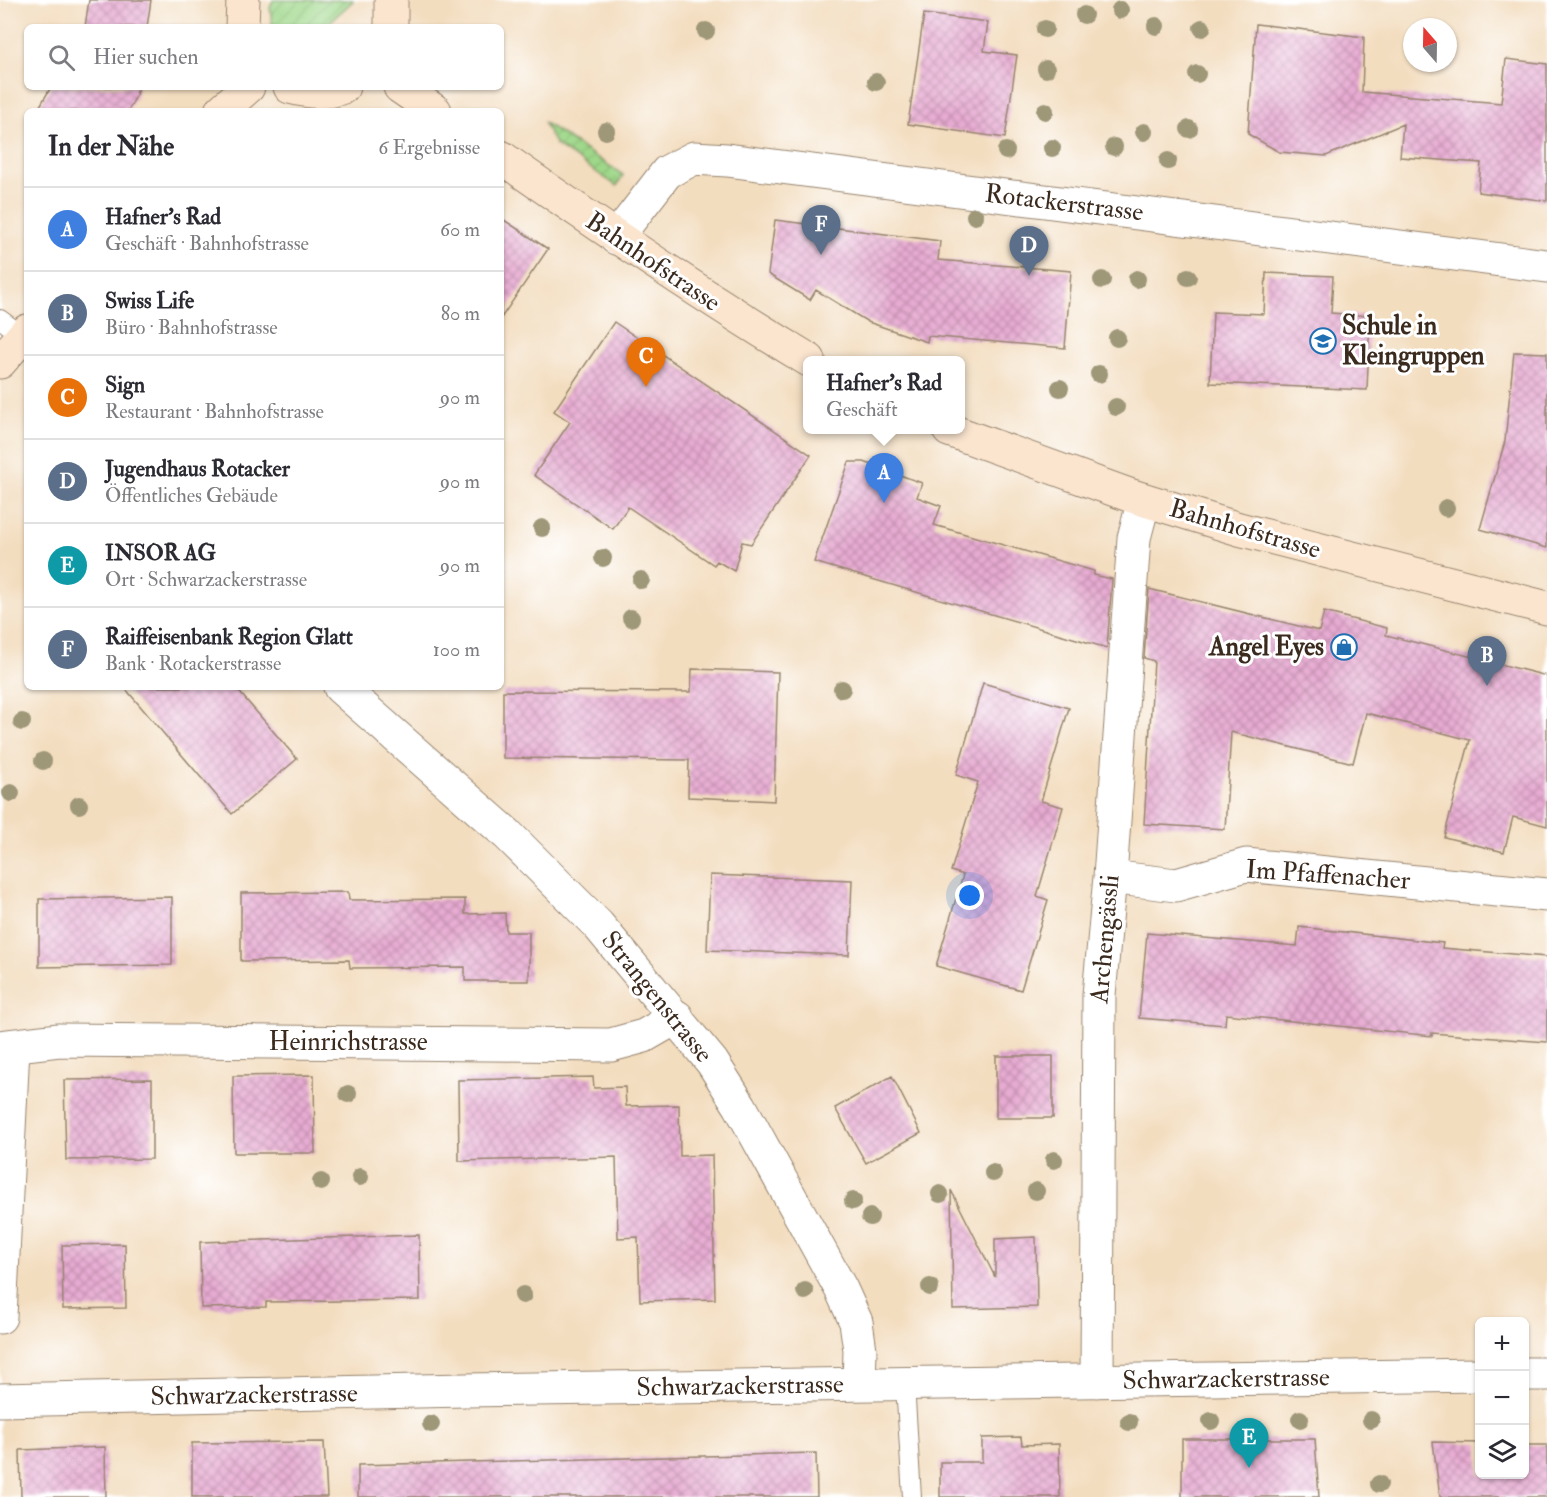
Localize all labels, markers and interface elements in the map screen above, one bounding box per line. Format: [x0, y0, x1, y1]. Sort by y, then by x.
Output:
north arrow [1403, 18, 1457, 72]
search box [24, 24, 504, 90]
icon: search [45, 41, 78, 74]
text: Hier suchen [93, 43, 199, 71]
text: In der Nähe [48, 131, 174, 163]
text: 6 Ergebnisse [378, 135, 480, 160]
street label: Rotackerstrasse [983, 177, 1145, 229]
text: Hafner's Rad [105, 203, 221, 231]
street label: Bahnhofstrasse [579, 205, 727, 319]
pin: F [802, 206, 840, 255]
text: A [61, 217, 74, 242]
text: 60 m [440, 217, 480, 242]
pin: D [1010, 226, 1048, 276]
text: Geschäft · Bahnhofstrasse [105, 231, 309, 256]
text: Swiss Life [105, 287, 194, 315]
text: B [61, 301, 74, 326]
text: 80 m [441, 301, 480, 326]
place label: Schule in Kleingruppen [1342, 310, 1485, 373]
text: Büro · Bahnhofstrasse [105, 315, 278, 340]
school or university icon: Schule in Kleingruppen [1308, 326, 1338, 356]
pin: C [626, 338, 666, 387]
popup [803, 356, 965, 434]
text: Hafner's Rad [826, 369, 942, 397]
text: Sign [105, 371, 145, 399]
text: C [60, 385, 75, 410]
text: 90 m [440, 385, 480, 410]
text: Geschäft [826, 397, 898, 422]
text: Restaurant · Bahnhofstrasse [105, 399, 324, 424]
pin: A [864, 454, 904, 503]
text: Jugendhaus Rotacker [105, 455, 290, 483]
text: D [59, 469, 76, 494]
text: 90 m [440, 469, 480, 494]
text: Öffentliches Gebäude [105, 483, 278, 508]
street label: Bahnhofstrasse [1166, 492, 1324, 566]
text: INSOR AG [105, 539, 216, 567]
text: E [60, 553, 75, 578]
text: 90 m [440, 553, 480, 578]
text: Ort · Schwarzackerstrasse [105, 567, 307, 592]
text: Raiffeisenbank Region Glatt [105, 623, 353, 651]
place label: Angel Eyes [1208, 631, 1324, 664]
shop icon: Angel Eyes [1329, 632, 1359, 662]
pin: B [1468, 636, 1506, 686]
text: F [61, 637, 74, 662]
text: 100 m [433, 637, 480, 662]
text: Bank · Rotackerstrasse [105, 651, 281, 676]
street label: Im Pfaffenacher [1245, 853, 1412, 897]
street label: Archengässli [1083, 873, 1127, 1006]
your location [955, 881, 984, 910]
street label: Strangenstrasse [594, 925, 720, 1069]
street label: Heinrichstrasse [268, 1026, 428, 1058]
map controls [1475, 1317, 1529, 1479]
button: + [1475, 1317, 1529, 1371]
street label: Schwarzackerstrasse [1122, 1361, 1330, 1397]
street label: Schwarzackerstrasse [636, 1368, 844, 1404]
button: − [1475, 1371, 1529, 1425]
street label: Schwarzackerstrasse [150, 1377, 358, 1413]
pin: E [1230, 1418, 1268, 1468]
button: layers [1475, 1425, 1529, 1479]

